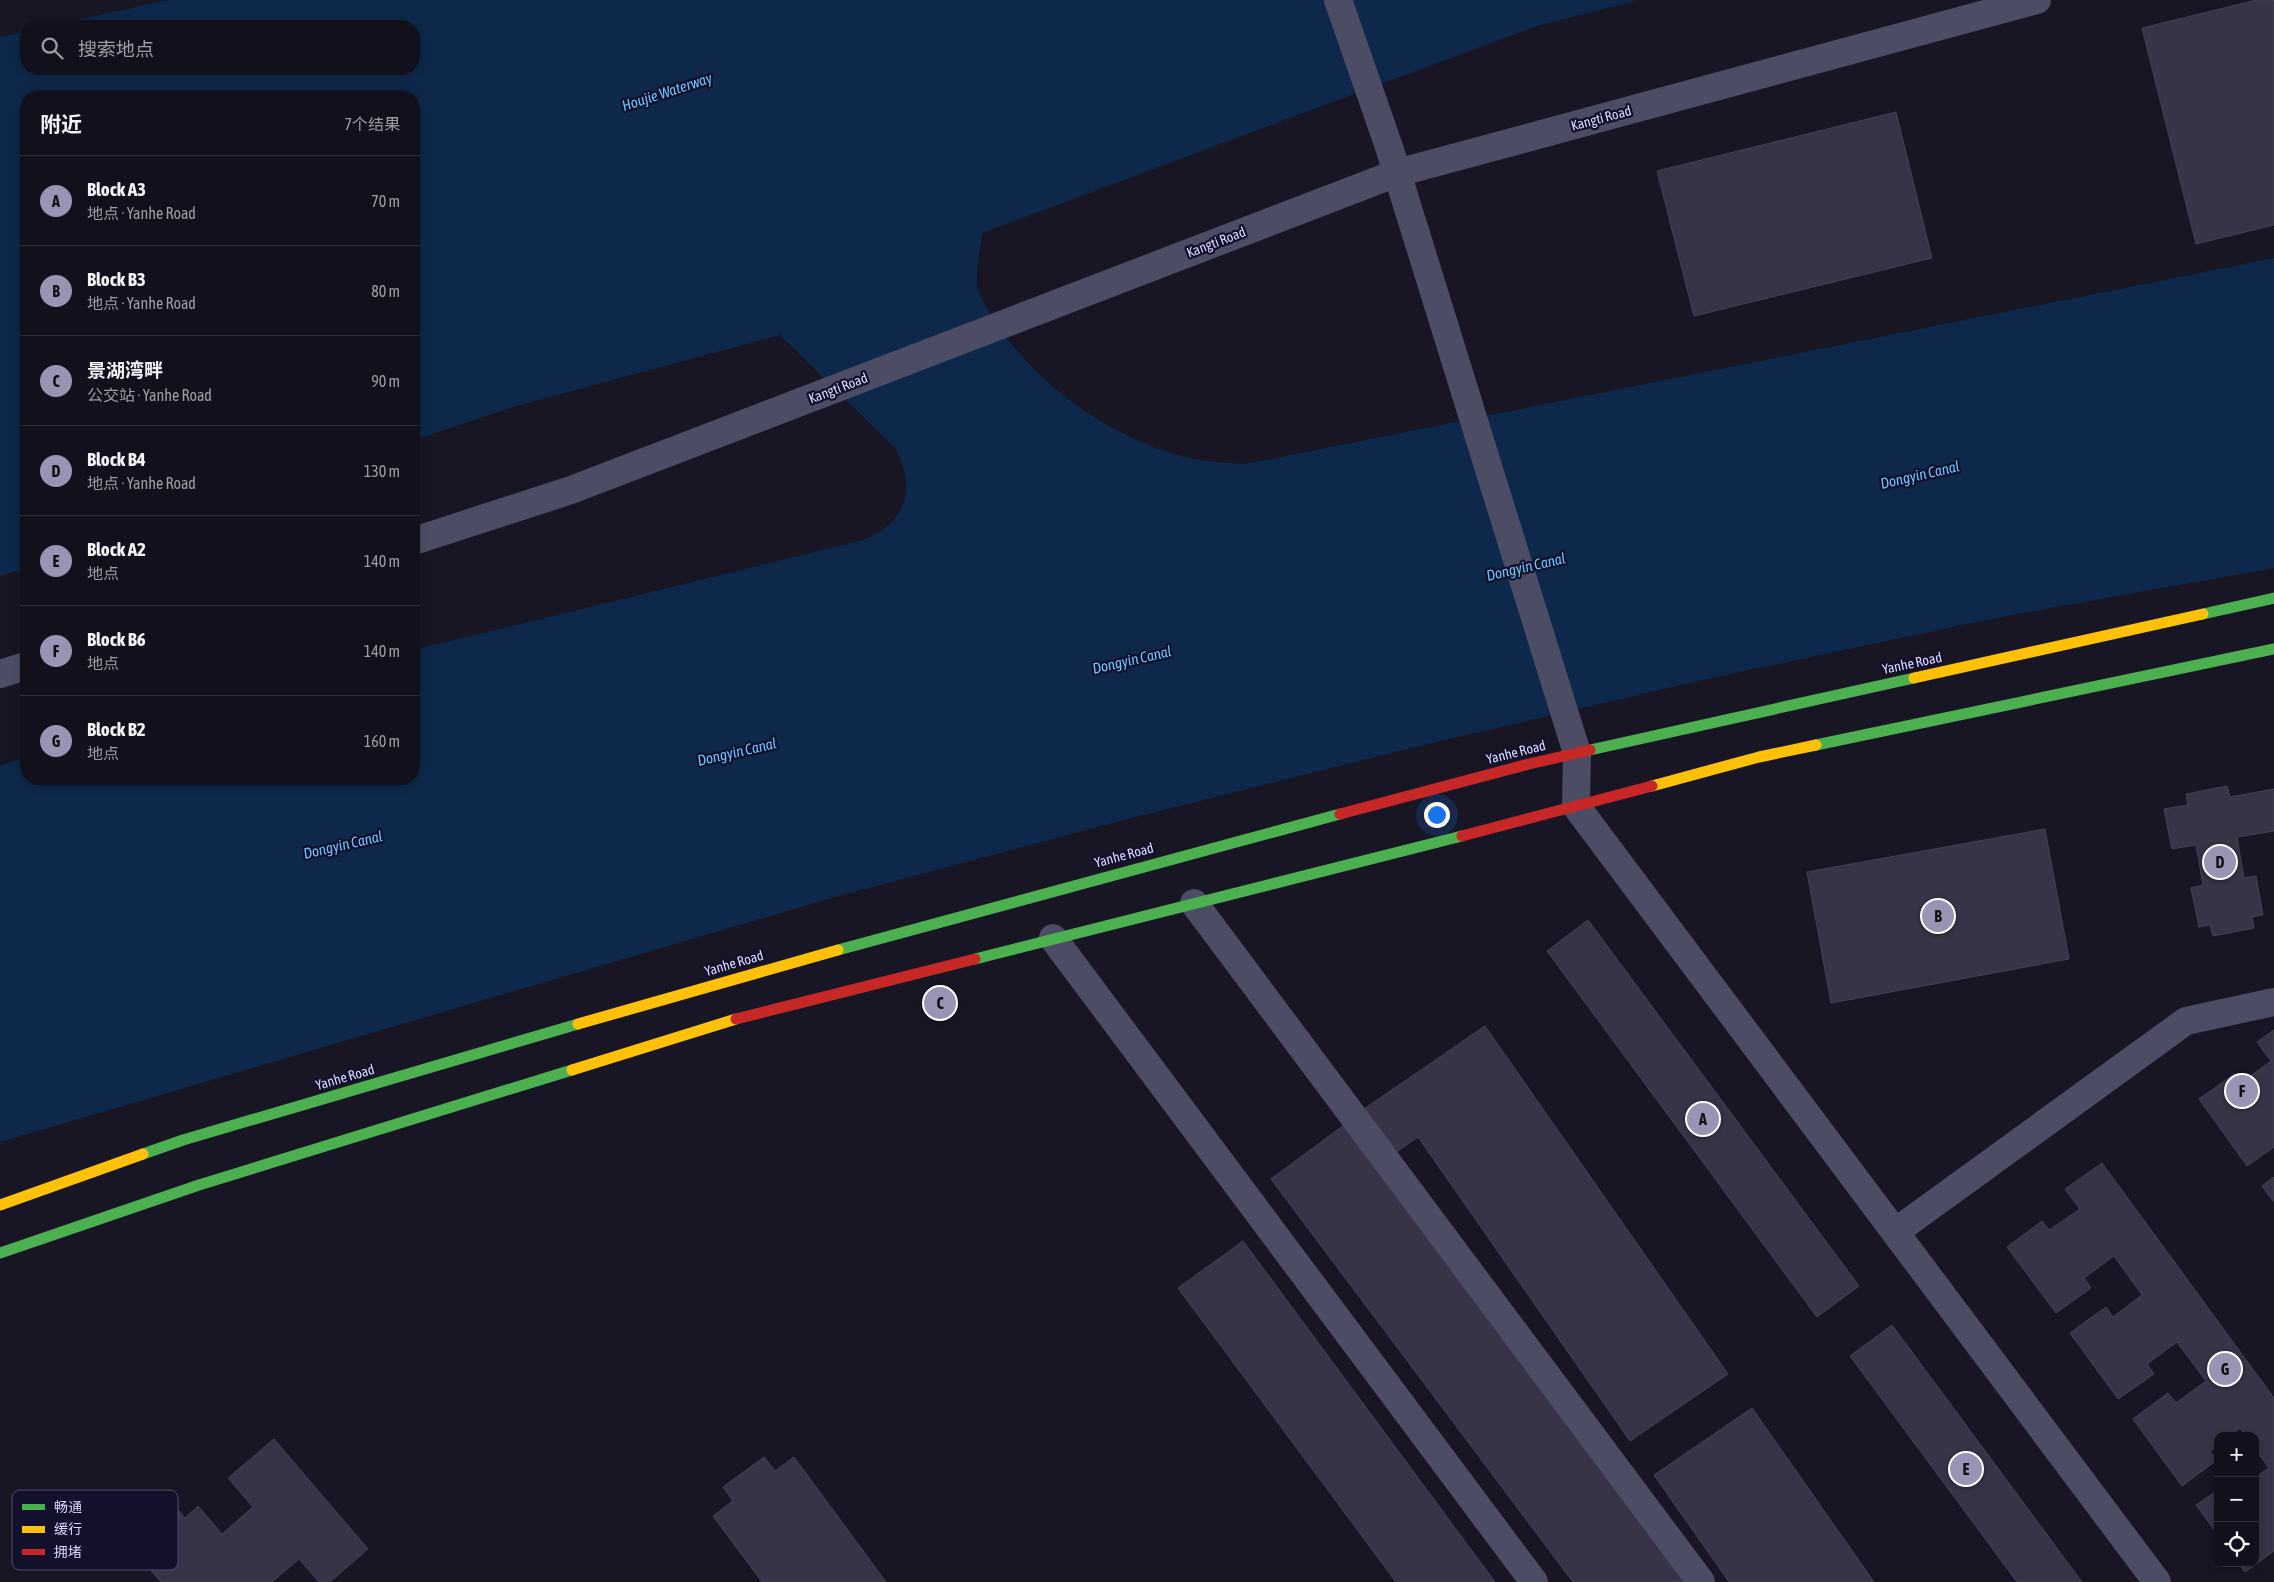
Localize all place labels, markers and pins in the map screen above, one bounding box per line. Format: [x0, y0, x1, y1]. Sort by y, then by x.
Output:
pin: D [2204, 843, 2236, 881]
pin: B [1922, 897, 1954, 935]
pin: C [924, 984, 956, 1022]
pin: F [2226, 1072, 2258, 1110]
pin: A [1687, 1100, 1719, 1138]
pin: G [2209, 1350, 2241, 1388]
pin: E [1950, 1450, 1982, 1488]

